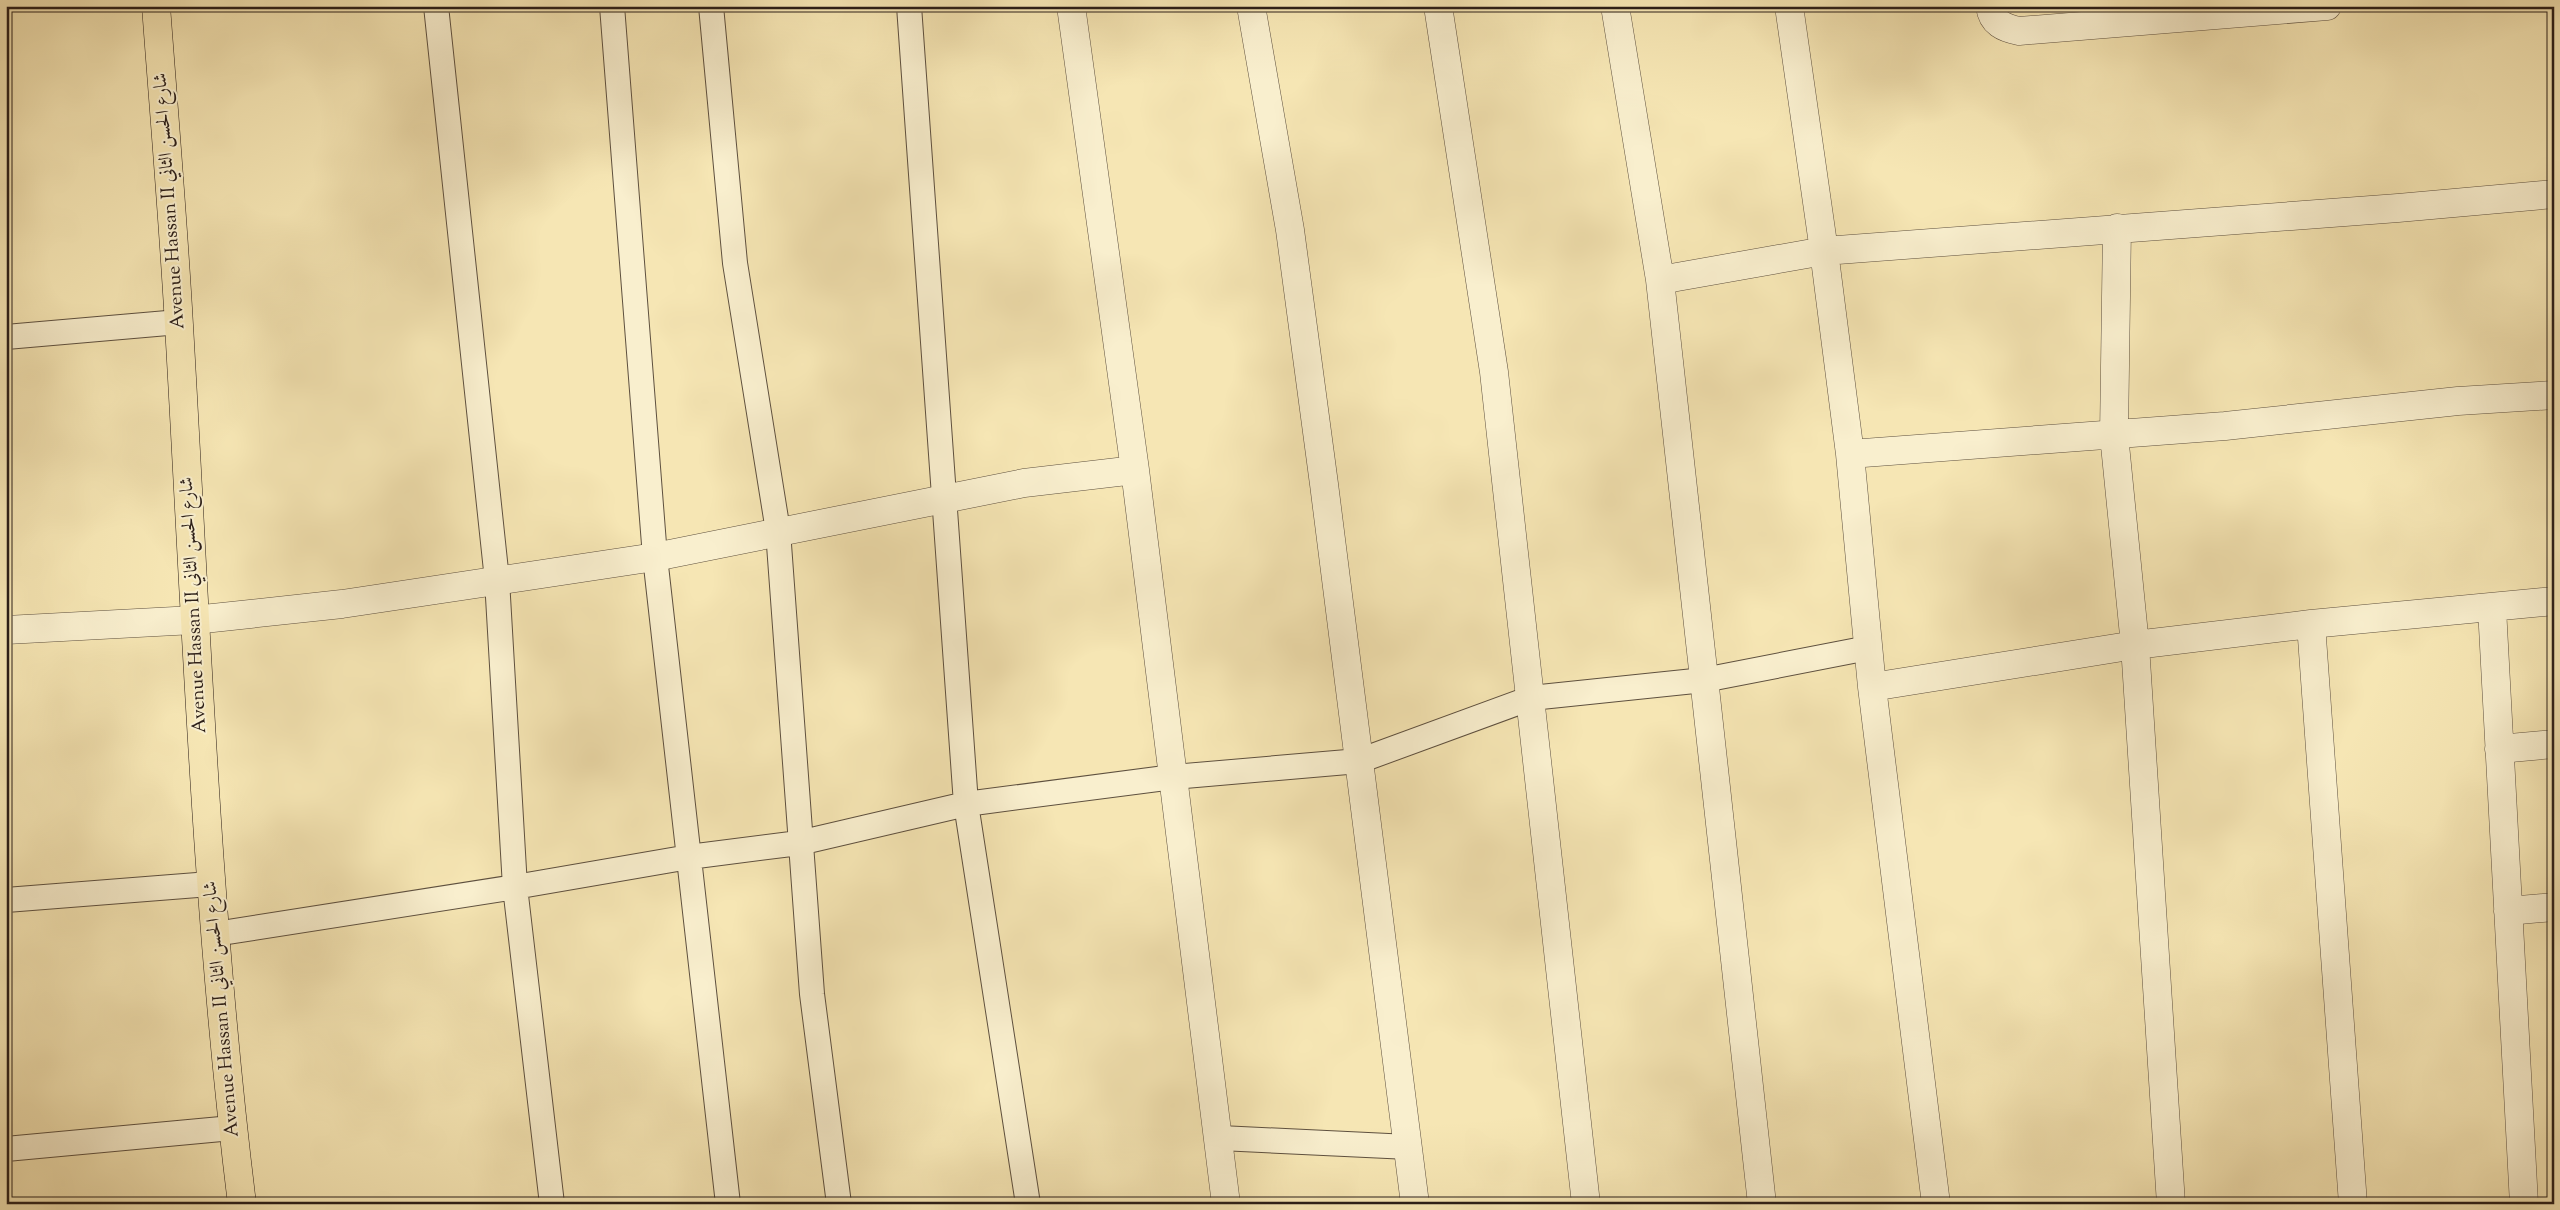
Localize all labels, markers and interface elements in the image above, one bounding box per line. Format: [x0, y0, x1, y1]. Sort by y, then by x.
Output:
street label: Avenue Hassan II شارع الحسن الثاني [148, 72, 192, 330]
street label: Avenue Hassan II شارع الحسن الثاني [174, 476, 214, 734]
street label: Avenue Hassan II شارع الحسن الثاني [197, 880, 247, 1138]

